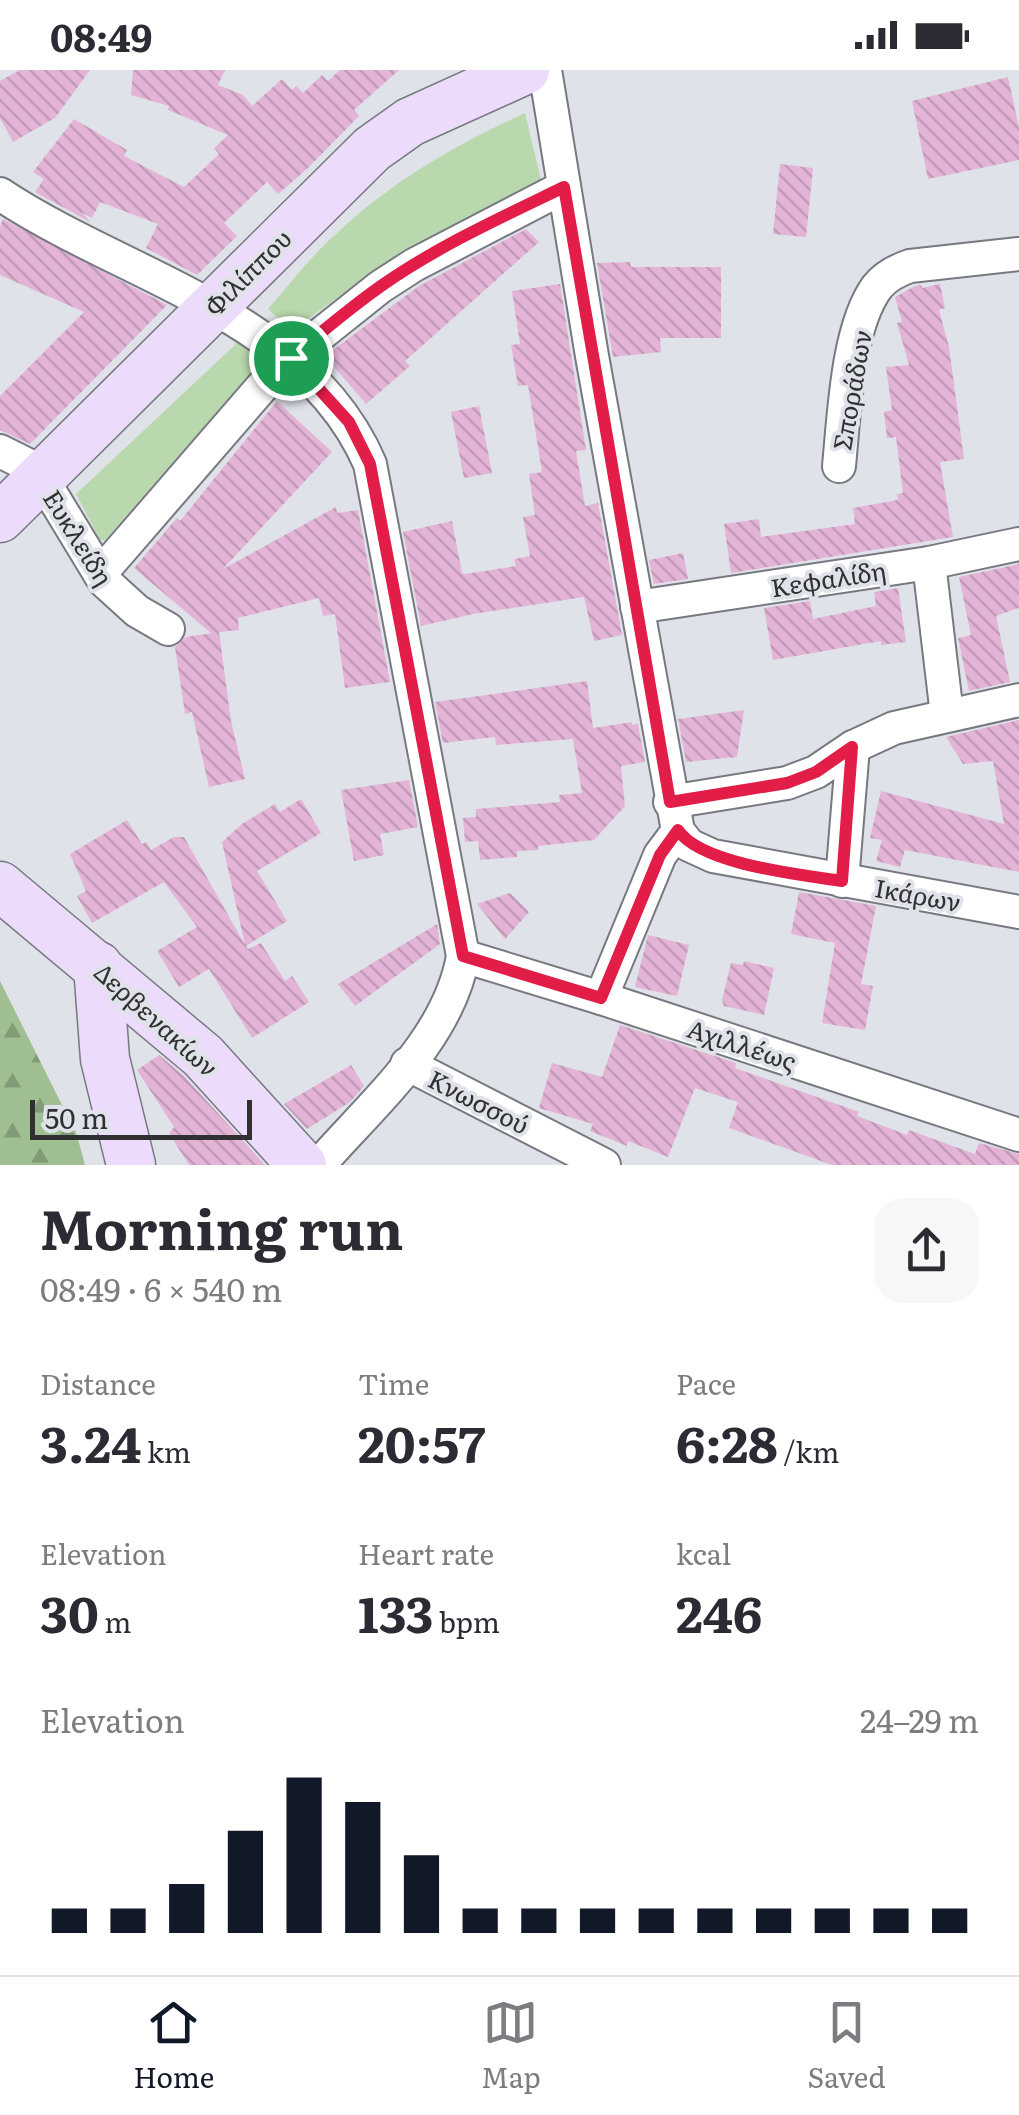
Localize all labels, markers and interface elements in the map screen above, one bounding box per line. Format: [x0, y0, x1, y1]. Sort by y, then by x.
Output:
text: 08:49 [50, 7, 152, 64]
street label: Φιλίππου [195, 220, 299, 324]
pin [249, 316, 334, 401]
street label: Σποράδων [822, 327, 880, 453]
icon: arrive [264, 331, 319, 386]
street label: Ευκλείδη [35, 482, 123, 592]
street label: Κεφαλίδη [768, 551, 888, 605]
street label: Ικάρων [872, 868, 964, 920]
street label: Δερβενακίων [87, 953, 227, 1085]
street label: Αχιλλέως [683, 1009, 801, 1079]
street label: Κνωσσού [422, 1060, 536, 1142]
scale bar [30, 1095, 252, 1140]
text: 50 m [45, 1096, 108, 1138]
text: Morning run [40, 1185, 403, 1267]
button: share [874, 1198, 979, 1303]
text: 08:49 · 6 × 540 m [40, 1264, 282, 1312]
text: Distance [40, 1362, 156, 1404]
text: Time [358, 1362, 429, 1404]
text: Pace [676, 1362, 736, 1404]
text: 3.24 [40, 1404, 141, 1478]
text: 20:57 [358, 1404, 485, 1478]
text: 6:28 [676, 1404, 778, 1478]
text: km [141, 1430, 191, 1472]
text: /km [778, 1430, 839, 1472]
text: Elevation [40, 1532, 167, 1574]
text: Heart rate [358, 1532, 494, 1574]
text: kcal [676, 1532, 731, 1574]
text: 30 [40, 1574, 99, 1648]
text: 133 [358, 1574, 434, 1648]
text: 246 [676, 1574, 762, 1648]
text: m [99, 1600, 131, 1642]
text: bpm [434, 1600, 500, 1642]
text: Elevation [40, 1695, 185, 1743]
text: 24–29 m [860, 1695, 979, 1743]
tab: Home [133, 1995, 214, 2097]
tab: Map [481, 1995, 541, 2097]
tab: Saved [808, 1995, 886, 2097]

